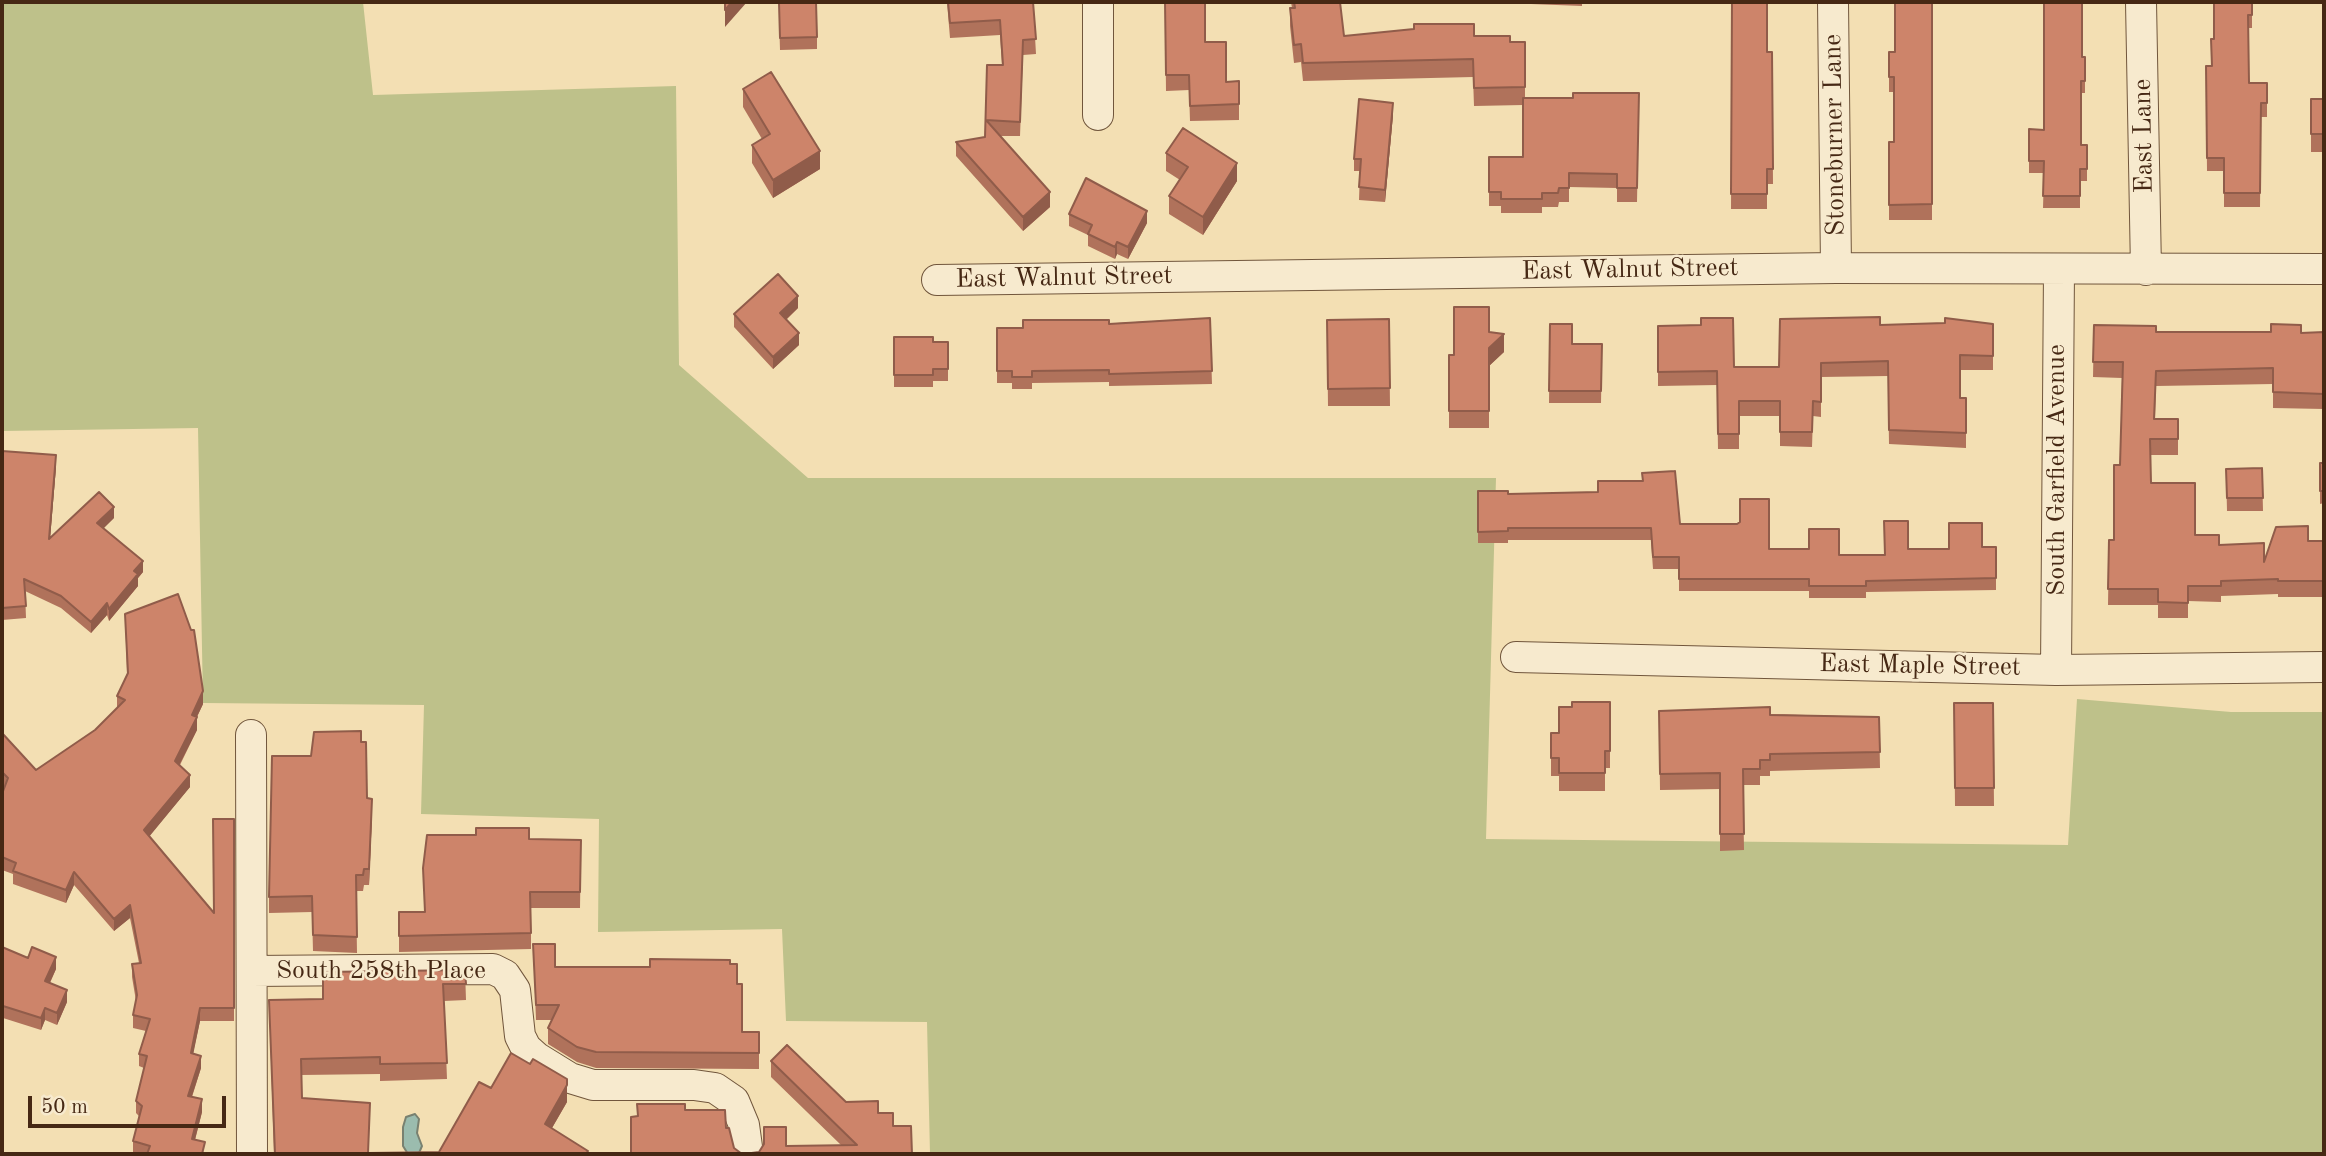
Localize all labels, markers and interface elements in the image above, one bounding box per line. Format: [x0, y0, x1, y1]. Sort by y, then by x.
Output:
street label: Stoneburner Lane [1818, 34, 1852, 236]
street label: East Lane [2127, 78, 2161, 194]
street label: East Walnut Street [1521, 253, 1739, 287]
street label: East Walnut Street [955, 261, 1173, 295]
street label: South Garfield Avenue [2041, 344, 2073, 596]
street label: East Maple Street [1819, 649, 2021, 683]
street label: South 258th Place [276, 955, 486, 987]
scale bar [32, 1082, 229, 1126]
text: 50 m [41, 1097, 88, 1118]

